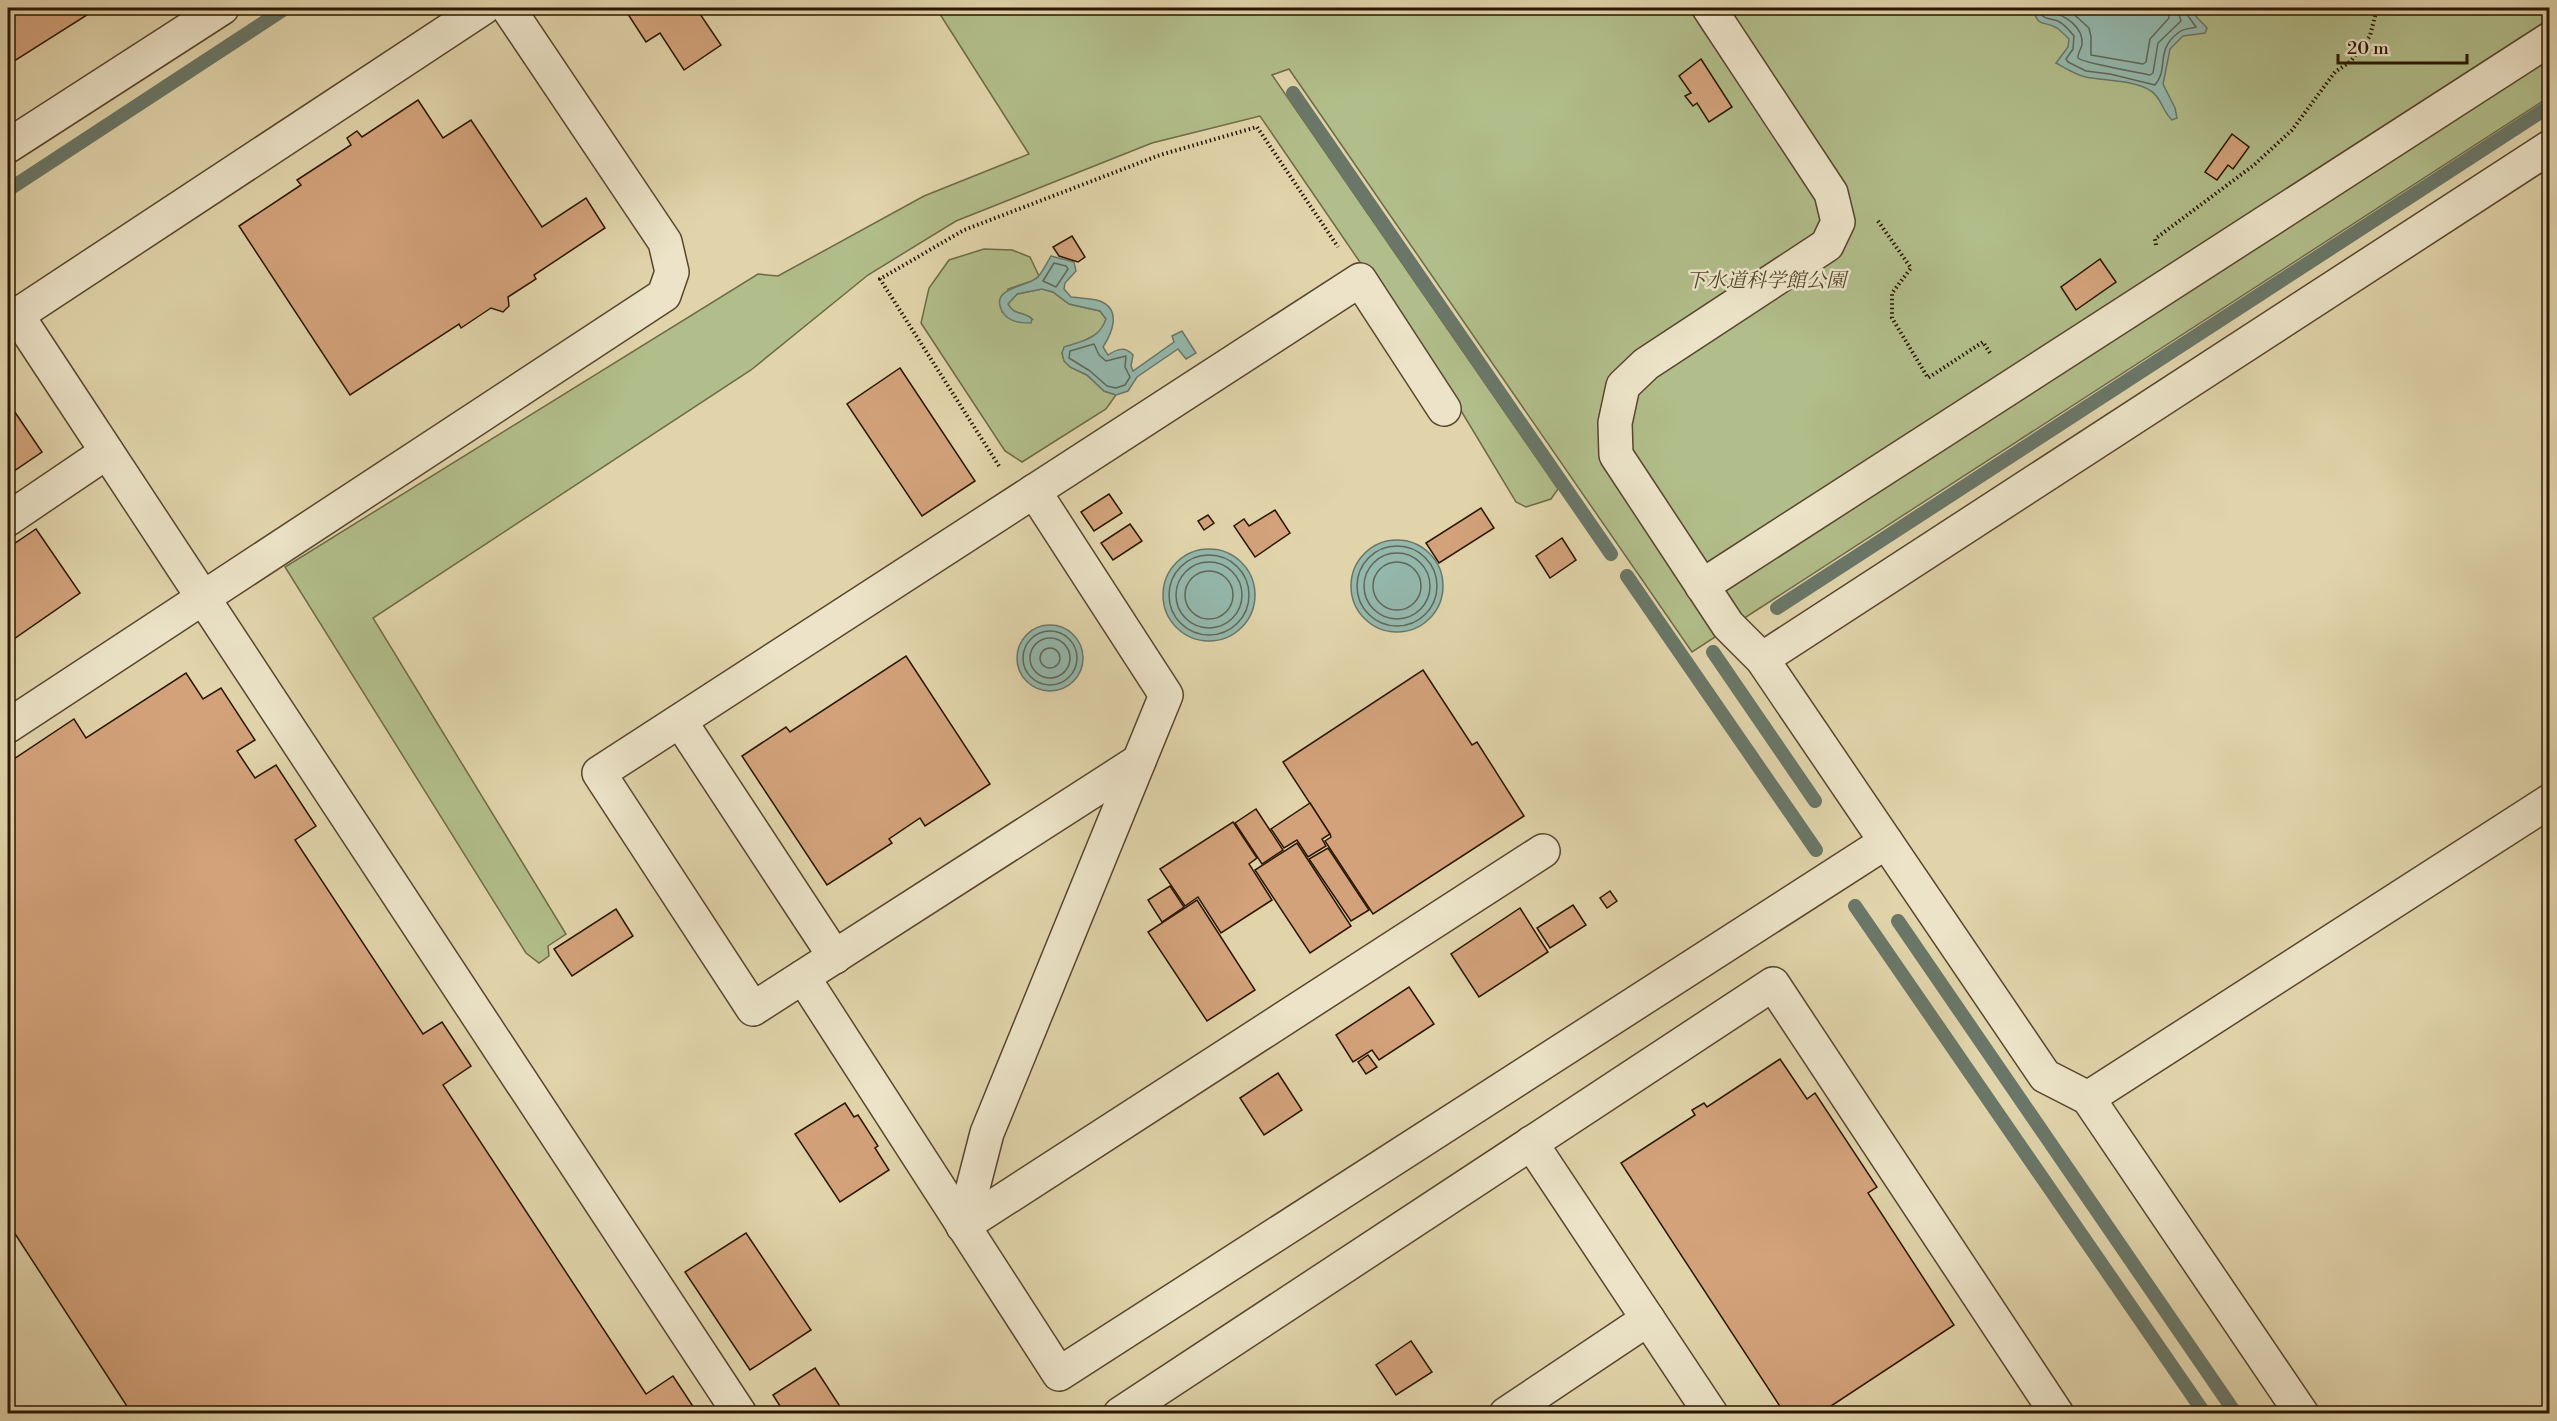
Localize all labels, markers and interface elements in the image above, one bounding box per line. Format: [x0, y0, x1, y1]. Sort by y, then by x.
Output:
scale bar [2338, 27, 2467, 65]
text: 20 m [2347, 37, 2389, 60]
park label: 下水道科学館公園 [1686, 269, 1849, 294]

